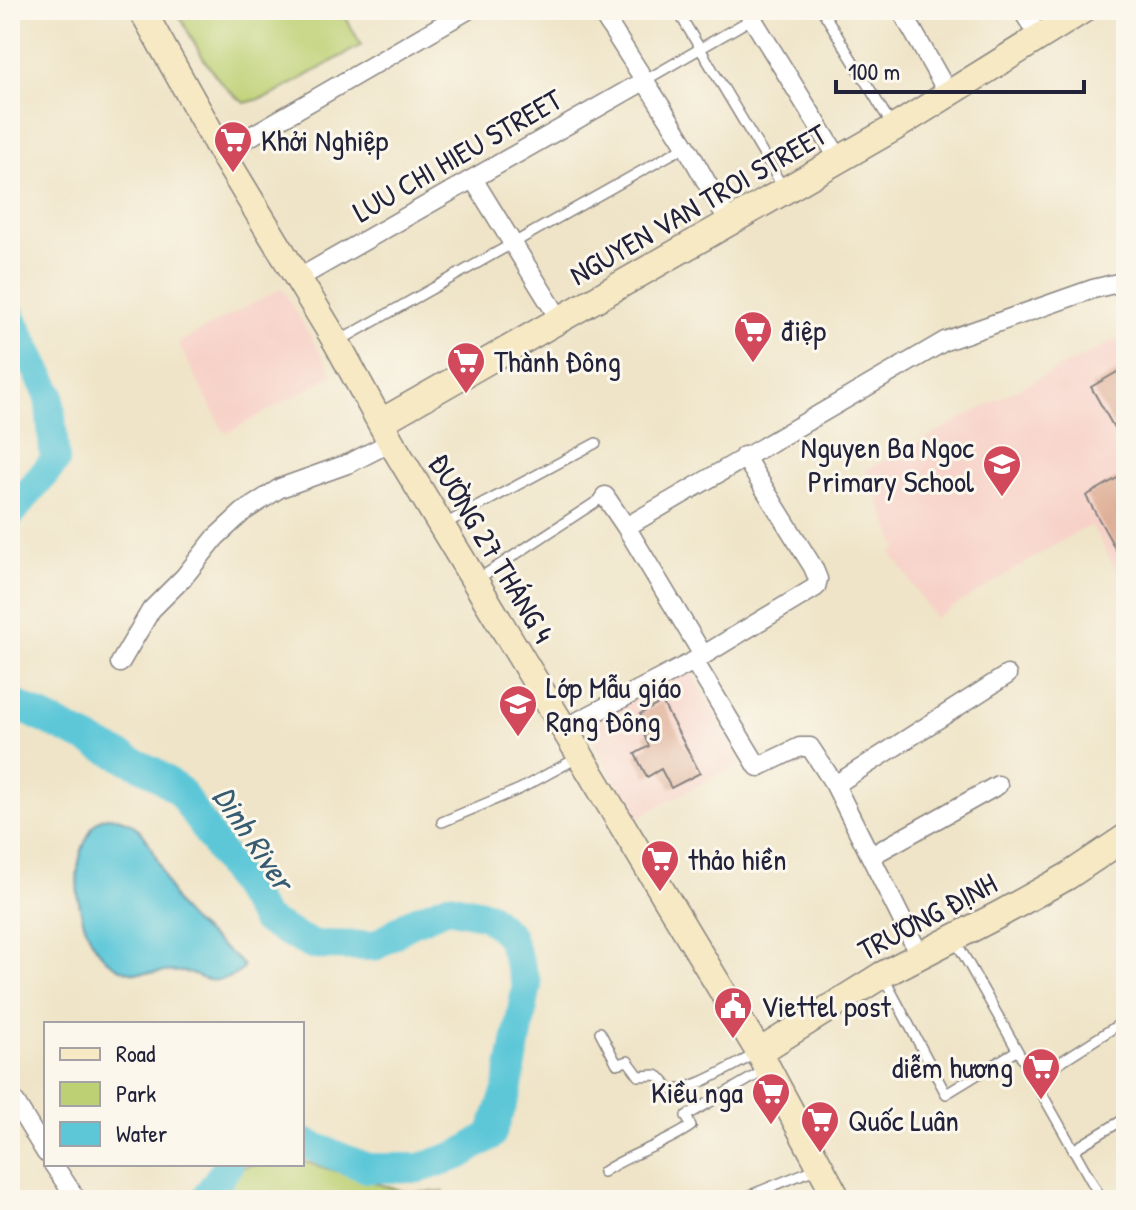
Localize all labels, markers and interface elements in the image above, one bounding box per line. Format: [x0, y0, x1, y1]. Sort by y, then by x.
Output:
scale bar [836, 44, 1084, 94]
text: 100 m [848, 55, 900, 87]
street label: LUU CHI HIEU STREET [345, 78, 570, 231]
street label: NGUYEN VAN TROI STREET [562, 113, 835, 294]
supermarket icon: Khởi Nghiệp [212, 119, 254, 174]
place label: Khởi Nghiệp [261, 120, 389, 160]
supermarket icon: điệp [732, 309, 774, 364]
place label: điệp [781, 310, 826, 350]
supermarket icon: Thành Đông [445, 340, 487, 395]
place label: Thành Đông [494, 341, 621, 381]
place label: Nguyen Ba Ngoc Primary School [801, 427, 974, 501]
school or university icon: Nguyen Ba Ngoc Primary School [981, 443, 1023, 498]
street label: ĐƯỜNG 27 THÁNG 4 [420, 446, 564, 650]
place label: Lớp Mẫu giáo Rạng Đông [546, 667, 681, 741]
school or university icon: Lớp Mẫu giáo Rạng Đông [497, 683, 539, 738]
water label: Dinh River [203, 777, 307, 902]
supermarket icon: thảo hiền [639, 838, 681, 893]
place label: thảo hiền [688, 839, 787, 879]
street label: TRƯƠNG ĐỊNH [851, 863, 1003, 969]
public building icon: Viettel post [712, 985, 754, 1040]
place label: Viettel post [761, 986, 891, 1026]
legend [44, 1022, 304, 1166]
text: Road [116, 1037, 155, 1069]
supermarket icon: diễm hương [1020, 1046, 1062, 1101]
place label: diễm hương [892, 1047, 1013, 1087]
supermarket icon: Kiều nga [750, 1071, 792, 1126]
place label: Kiều nga [651, 1072, 743, 1112]
text: Park [116, 1077, 156, 1109]
supermarket icon: Quốc Luân [799, 1099, 841, 1154]
place label: Quốc Luân [848, 1100, 959, 1140]
text: Water [116, 1117, 167, 1149]

